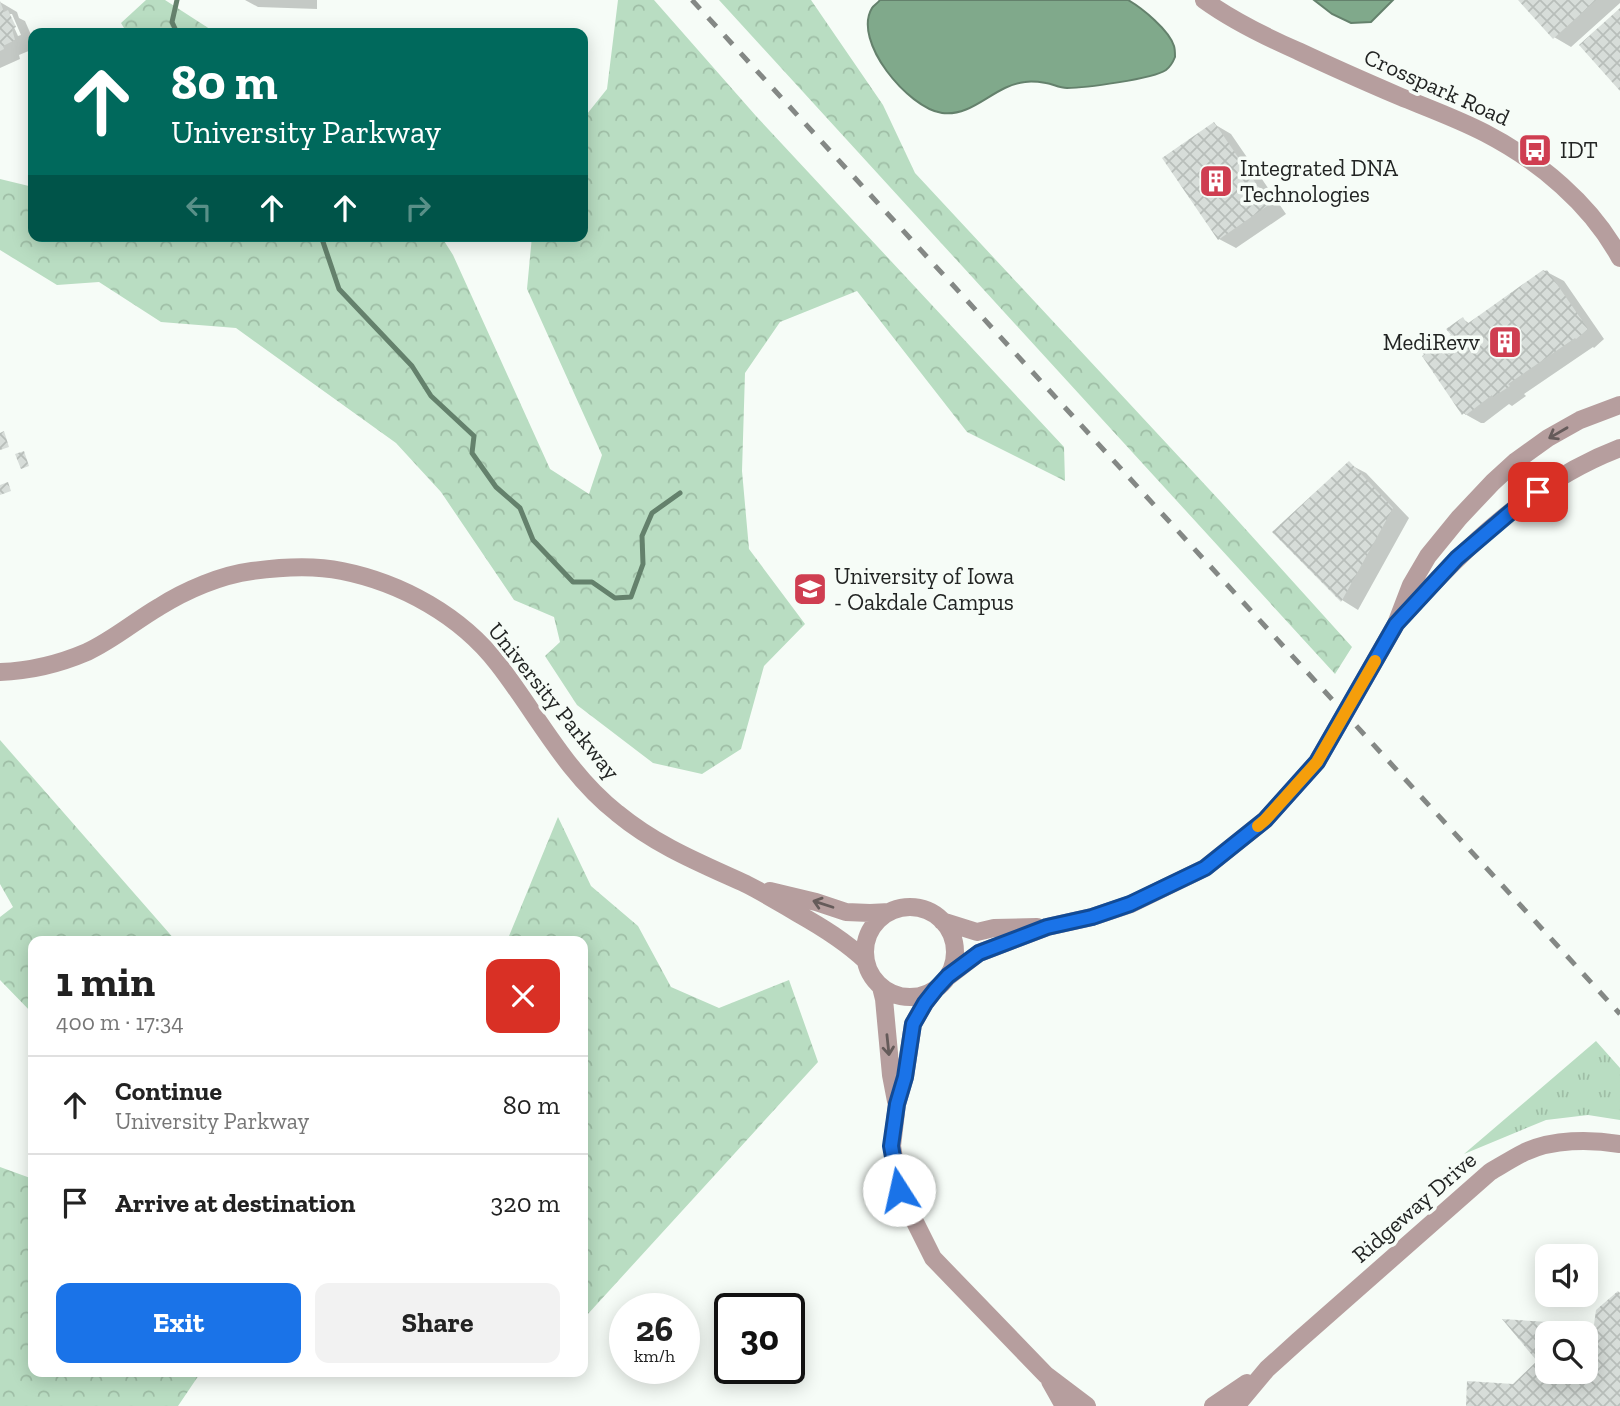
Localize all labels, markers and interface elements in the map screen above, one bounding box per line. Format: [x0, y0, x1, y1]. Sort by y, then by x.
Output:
street label: Crosspark Road [1360, 42, 1514, 132]
text: 80 m [171, 53, 278, 112]
icon: ahead [56, 56, 147, 147]
text: University Parkway [171, 113, 441, 151]
bus stop icon: IDT [1516, 131, 1554, 169]
place label: IDT [1560, 136, 1598, 164]
place label: Integrated DNA Technologies [1240, 154, 1399, 208]
building icon: Integrated DNA Technologies [1197, 162, 1235, 200]
icon: left [180, 189, 218, 227]
icon: ahead [253, 189, 291, 227]
icon: ahead [326, 189, 364, 227]
icon: right [399, 189, 437, 227]
building icon: MediRevv [1486, 323, 1524, 361]
place label: MediRevv [1383, 328, 1480, 356]
one-way arrow [1548, 426, 1568, 440]
pin [1508, 462, 1568, 522]
icon: arrive [1519, 473, 1557, 511]
place label: University of Iowa - Oakdale Campus [834, 562, 1014, 616]
school or university icon: University of Iowa - Oakdale Campus [791, 570, 829, 608]
street label: University Parkway [482, 617, 626, 785]
one-way arrow [812, 897, 834, 910]
text: 1 min [56, 956, 155, 1007]
button: close [486, 959, 560, 1033]
text: 400 m · 17:34 [56, 1008, 184, 1036]
one-way arrow [882, 1034, 895, 1056]
text: Continue [115, 1075, 222, 1107]
icon: ahead [56, 1086, 94, 1124]
text: 80 m [503, 1089, 560, 1121]
text: University Parkway [115, 1107, 309, 1135]
street label: Ridgeway Drive [1346, 1145, 1482, 1269]
position arrow [862, 1153, 936, 1227]
icon: arrive [56, 1184, 94, 1222]
text: Arrive at destination [115, 1187, 355, 1219]
text: 320 m [491, 1187, 560, 1219]
map controls [1535, 1244, 1598, 1384]
button: sound [1535, 1244, 1598, 1307]
button: Exit [56, 1283, 301, 1363]
button: Share [315, 1283, 560, 1363]
speed limit sign: 30 [714, 1293, 805, 1384]
text: 26 [636, 1308, 673, 1350]
button: search [1535, 1321, 1598, 1384]
text: km/h [634, 1345, 675, 1367]

